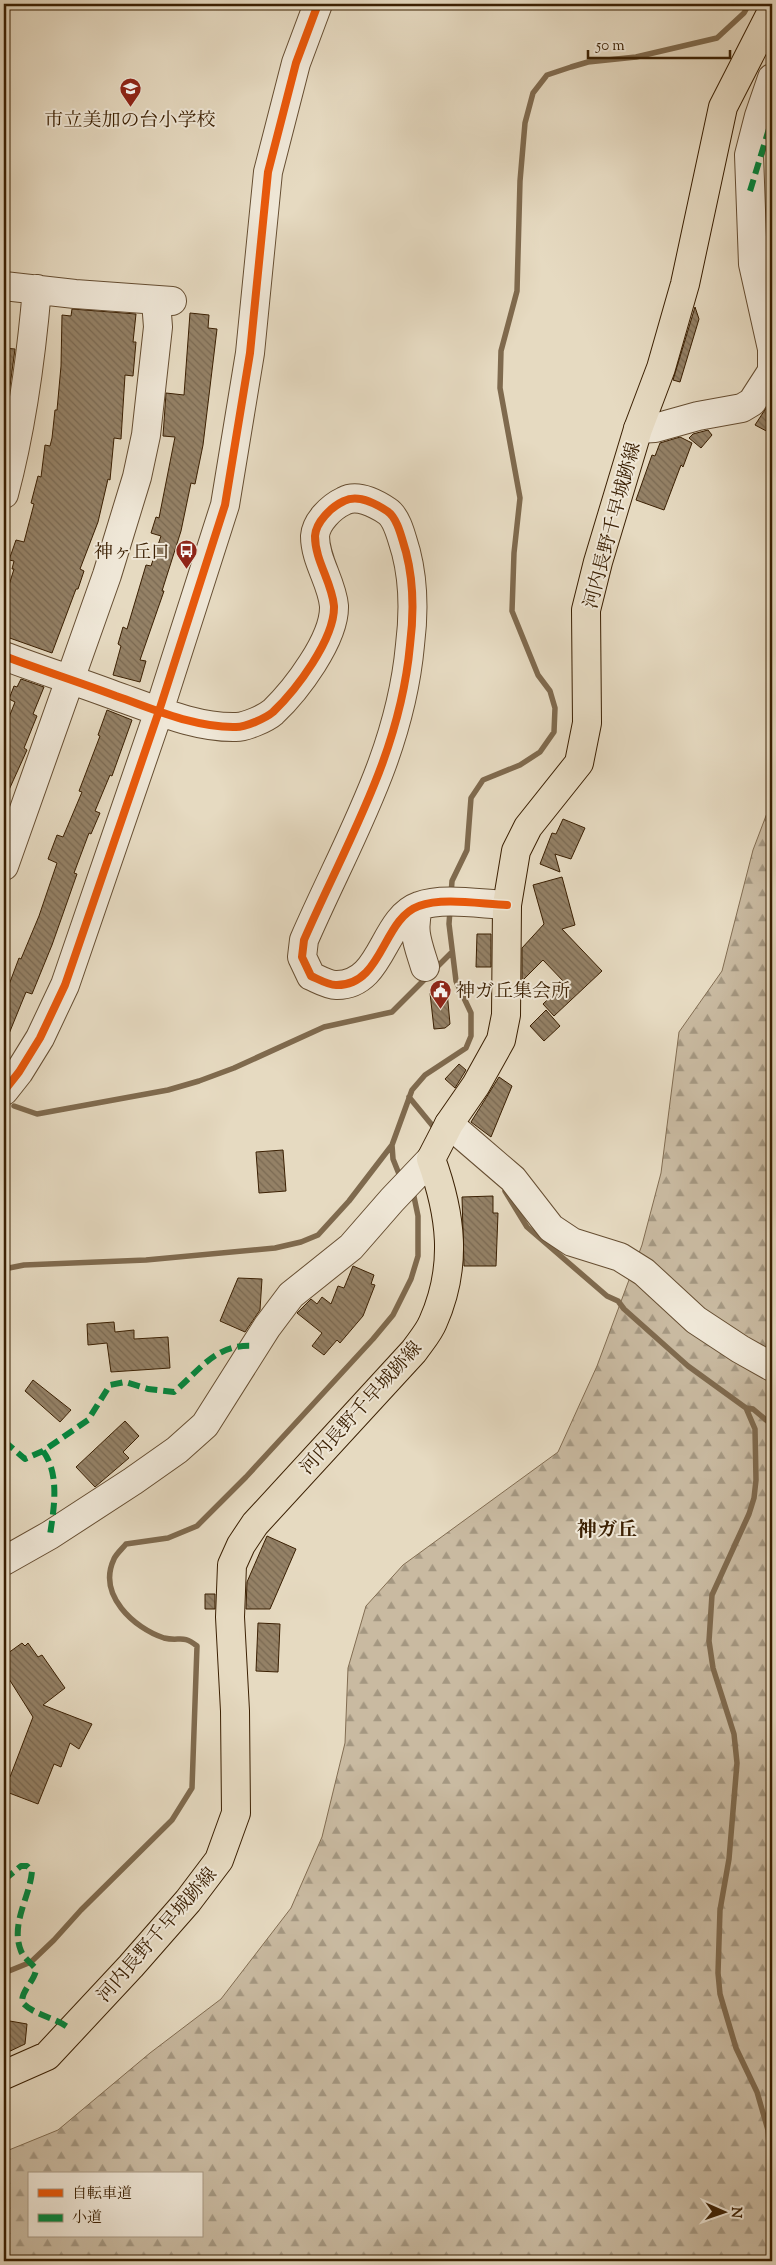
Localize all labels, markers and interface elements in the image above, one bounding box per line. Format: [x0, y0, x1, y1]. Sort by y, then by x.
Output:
scale bar [588, 28, 731, 60]
text: 50 m [595, 36, 625, 57]
school or university icon: 市立美加の台小学校 [118, 76, 142, 107]
place label: 市立美加の台小学校 [44, 108, 216, 135]
street label: 河内長野千早城跡線 [578, 440, 649, 612]
bus stop icon: 神ヶ丘口 [174, 539, 198, 570]
place label: 神ヶ丘口 [94, 540, 170, 567]
public building icon: 神ガ丘集会所 [428, 978, 452, 1009]
place label: 神ガ丘集会所 [456, 979, 570, 1006]
street label: 河内長野千早城跡線 [295, 1336, 429, 1481]
district label: 神ガ丘 [577, 1517, 637, 1546]
street label: 河内長野千早城跡線 [92, 1862, 224, 2009]
legend [28, 2172, 202, 2238]
text: 自転車道 [72, 2184, 132, 2205]
north arrow [698, 2188, 748, 2238]
text: N [725, 2206, 745, 2218]
text: 小道 [72, 2208, 102, 2229]

